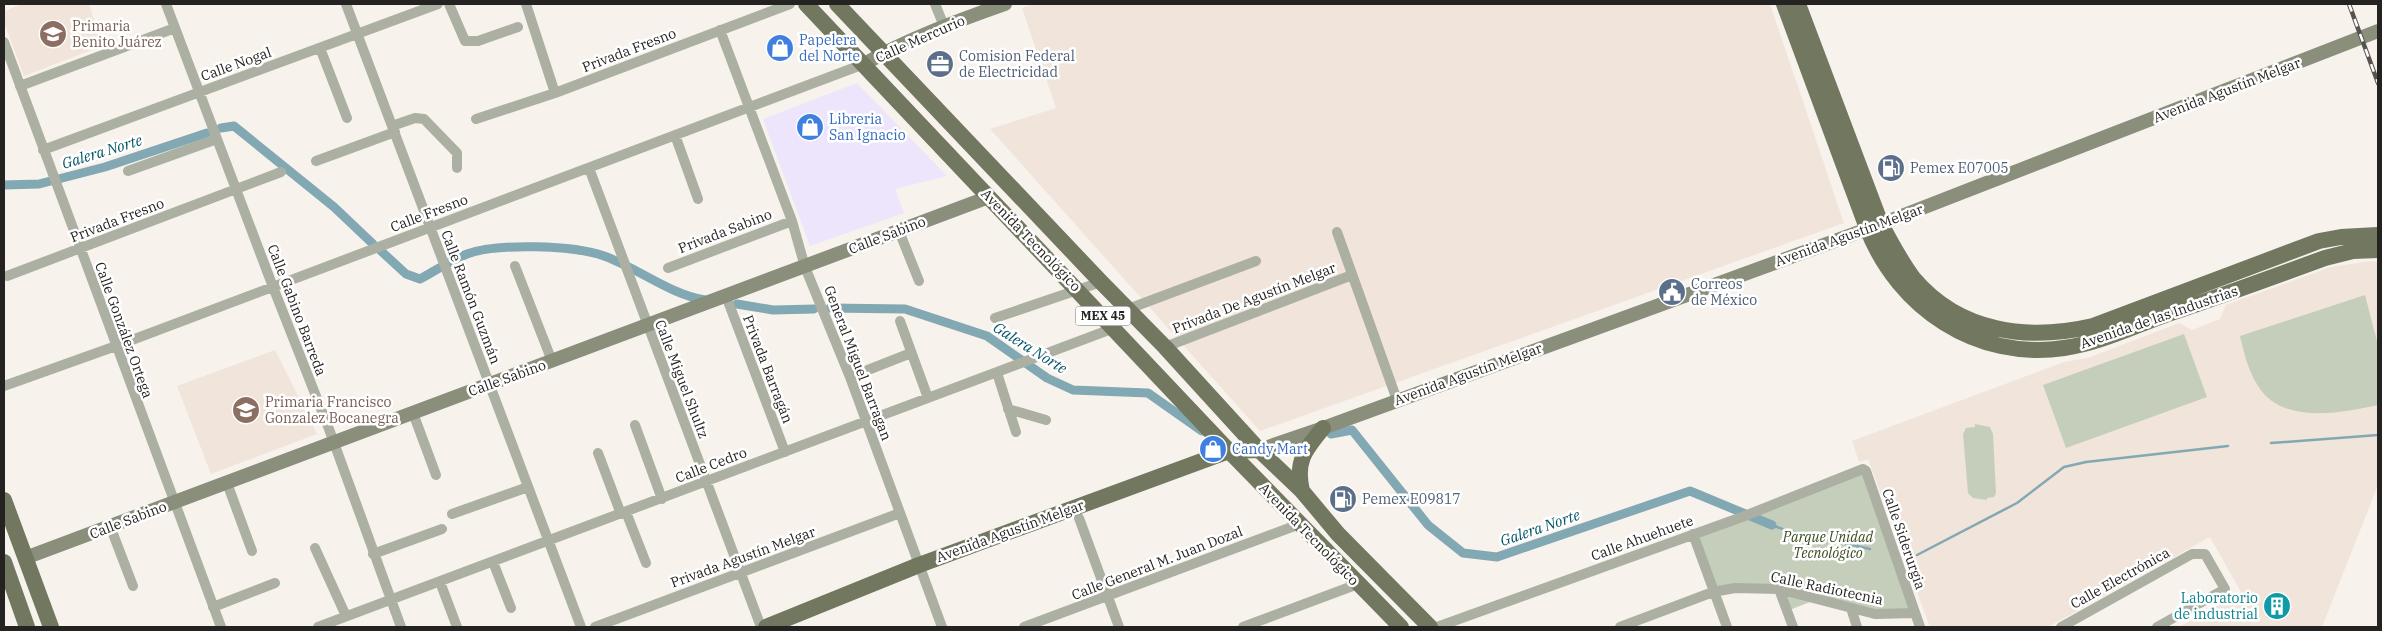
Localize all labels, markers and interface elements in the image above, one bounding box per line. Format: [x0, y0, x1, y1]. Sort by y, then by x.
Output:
street label: Calle Mercurio [872, 11, 968, 67]
place label: Primaria Benito Juárez [72, 17, 162, 51]
school or university icon: Primaria Benito Juárez [38, 19, 68, 49]
street label: Privada Fresno [579, 24, 679, 76]
place label: Papelera del Norte [799, 31, 860, 65]
shop icon: Papelera del Norte [765, 33, 795, 63]
street label: Calle Nogal [198, 43, 274, 85]
place label: Comision Federal de Electricidad [959, 47, 1075, 81]
office icon: Comision Federal de Electricidad [925, 49, 955, 79]
street label: Avenida Agustín Melgar [2151, 53, 2304, 126]
place label: Libreria San Ignacio [829, 110, 906, 144]
shop icon: Libreria San Ignacio [795, 112, 825, 142]
water label: Galera Norte [59, 130, 145, 173]
fuel station icon: Pemex E07005 [1876, 153, 1906, 183]
place label: Pemex E07005 [1910, 159, 2009, 177]
street label: Avenida Tecnológico [977, 185, 1085, 295]
street label: Calle Fresno [388, 190, 470, 236]
street label: Privada Fresno [67, 194, 167, 246]
street label: Avenida Agustín Melgar [1772, 200, 1926, 270]
street label: Privada Sabino [676, 205, 774, 257]
street label: Calle Sabino [846, 212, 928, 258]
street label: Calle Ramón Guzmán [437, 227, 505, 367]
street label: Calle Gabino Barreda [264, 242, 331, 379]
street label: Privada De Agustín Melgar [1170, 258, 1339, 338]
street label: Calle González Ortega [91, 260, 157, 401]
place label: Correos de México [1691, 275, 1757, 309]
public building icon: Correos de México [1657, 277, 1687, 307]
street label: Avenida de las Industrias [2078, 281, 2240, 352]
street label: General Miguel Barragan [820, 283, 896, 443]
road number: MEX 45 [1076, 306, 1130, 326]
street label: Privada Barragán [739, 312, 797, 426]
street label: Calle Miguel Shultz [651, 317, 713, 441]
water label: Galera Norte [990, 317, 1071, 378]
street label: Avenida Agustín Melgar [1391, 339, 1545, 409]
street label: Calle Sabino [466, 356, 548, 400]
place label: Primaria Francisco Gonzalez Bocanegra [265, 393, 399, 427]
school or university icon: Primaria Francisco Gonzalez Bocanegra [231, 395, 261, 425]
shop icon: Candy Mart [1198, 434, 1228, 464]
place label: Candy Mart [1232, 440, 1308, 458]
street label: Calle Cedro [673, 443, 749, 487]
street label: Avenida Tecnológico [1255, 479, 1363, 589]
fuel station icon: Pemex E09817 [1328, 484, 1358, 514]
street label: Calle Siderurgia [1878, 486, 1930, 592]
place label: Pemex E09817 [1362, 490, 1461, 508]
street label: Avenida Agustín Melgar [933, 496, 1087, 566]
street label: Calle Sabino [87, 497, 169, 543]
water label: Galera Norte [1497, 505, 1583, 550]
street label: Calle Ahuehuete [1588, 511, 1696, 565]
street label: Privada Agustín Melgar [668, 522, 819, 592]
street label: Calle General M. Juan Dozal [1069, 522, 1245, 604]
park label: Parque Unidad Tecnológico [1782, 528, 1874, 562]
street label: Calle Electrónica [2067, 543, 2173, 613]
street label: Calle Radiotecnia [1769, 567, 1885, 609]
place label: Laboratorio de industrial [2174, 589, 2258, 623]
building icon: Laboratorio de industrial [2262, 591, 2292, 621]

